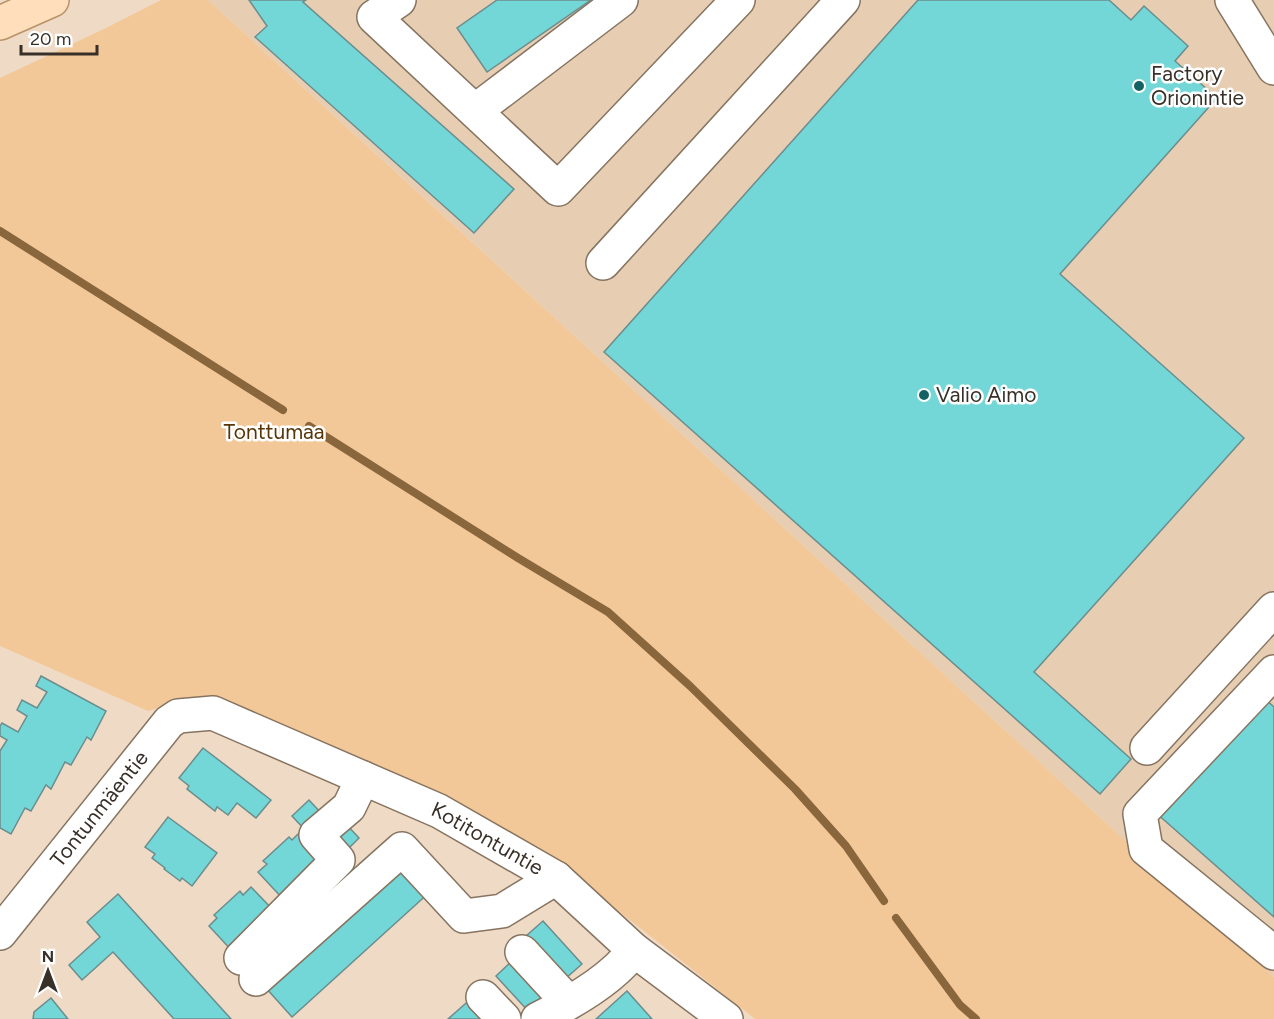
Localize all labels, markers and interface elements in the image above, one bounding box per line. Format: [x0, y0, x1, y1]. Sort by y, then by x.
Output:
scale bar [21, 18, 98, 56]
text: 20 m [30, 28, 71, 50]
place label: Factory Orionintie [1151, 61, 1244, 110]
marker: Factory Orionintie [1132, 79, 1146, 93]
place label: Valio Aimo [936, 382, 1036, 407]
marker: Valio Aimo [917, 388, 931, 402]
park label: Tonttumaa [223, 419, 325, 444]
street label: Tontunmäentie [45, 745, 153, 872]
street label: Kotitontuntie [428, 796, 548, 880]
north arrow [18, 941, 78, 1001]
text: N [42, 947, 54, 966]

